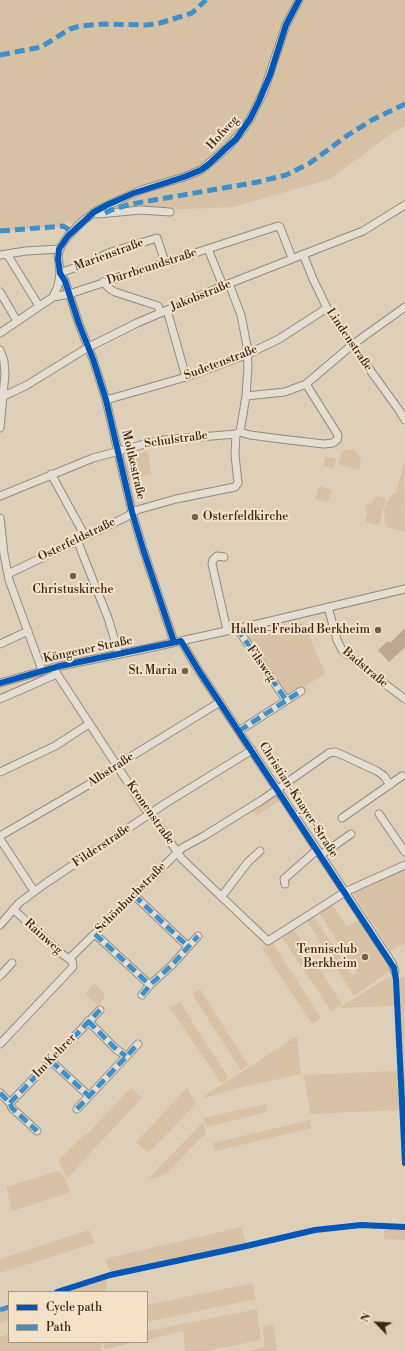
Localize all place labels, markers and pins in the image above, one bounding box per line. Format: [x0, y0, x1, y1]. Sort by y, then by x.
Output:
place label: Osterfeldkirche [203, 510, 288, 524]
marker: Osterfeldkirche [190, 512, 200, 522]
marker: Christuskirche [68, 571, 78, 581]
place label: Christuskirche [33, 583, 113, 597]
place label: Hallen-Freibad Berkheim [231, 623, 370, 637]
marker: Hallen-Freibad Berkheim [373, 625, 383, 635]
place label: St. Maria [129, 664, 177, 678]
marker: St. Maria [180, 666, 190, 676]
place label: Tennisclub Berkheim [297, 943, 357, 971]
marker: Tennisclub Berkheim [360, 952, 370, 962]

